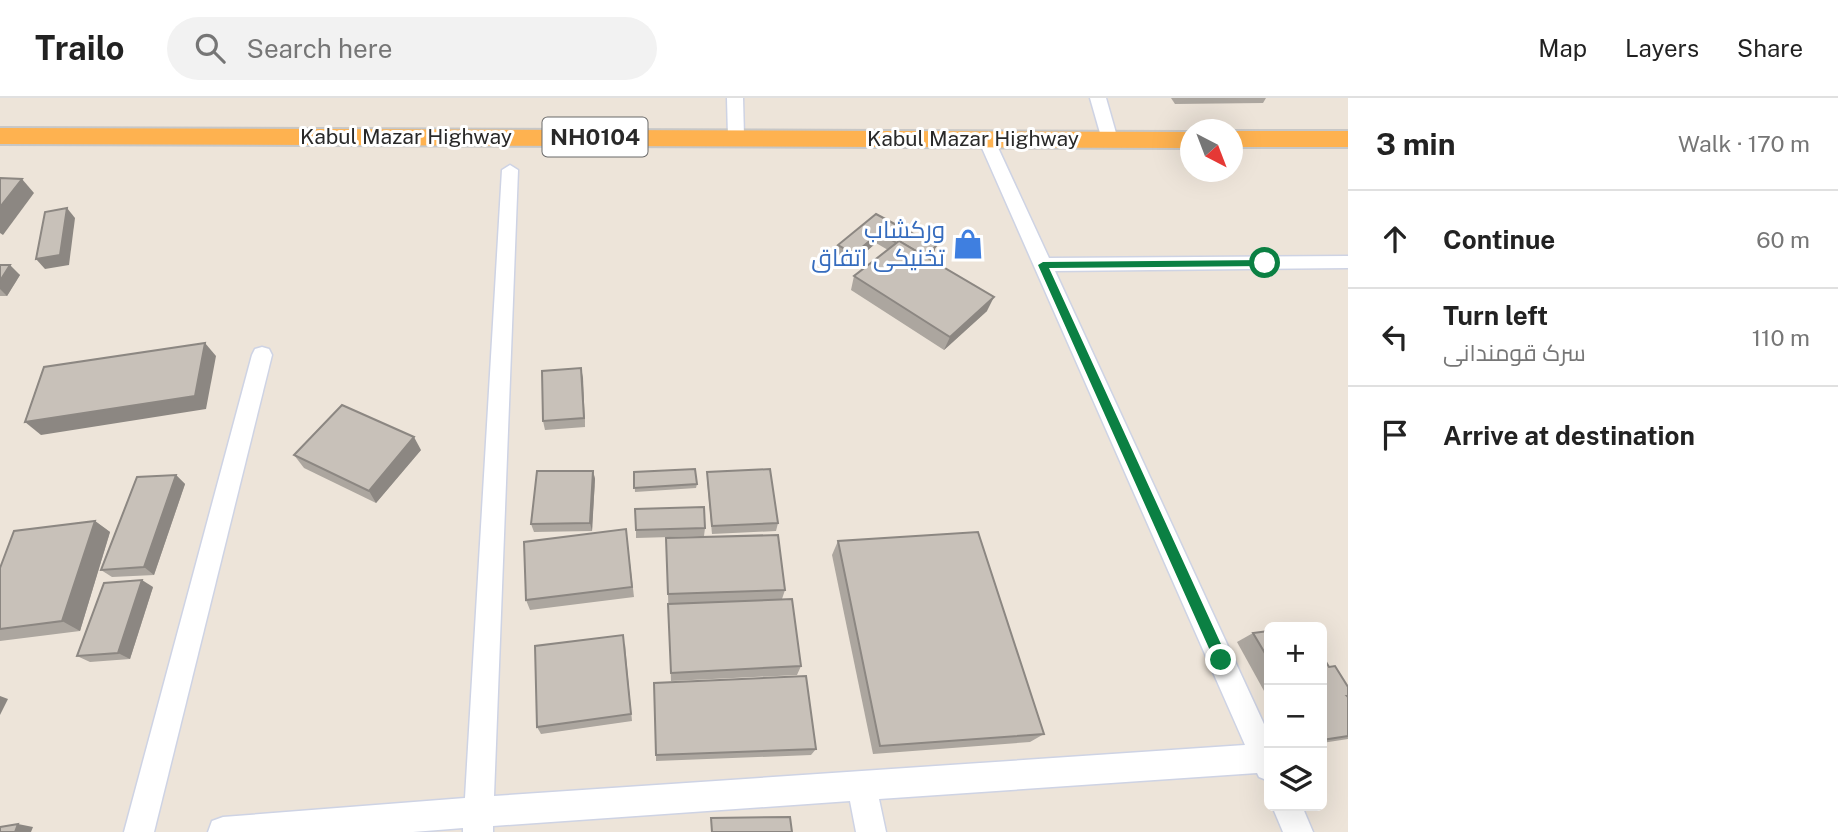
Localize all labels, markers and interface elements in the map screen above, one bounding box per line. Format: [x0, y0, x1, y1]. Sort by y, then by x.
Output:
search box [167, 17, 657, 80]
text: Trailo [35, 29, 125, 67]
icon: search [191, 29, 229, 67]
text: Search here [247, 33, 392, 64]
text: Map [1538, 34, 1587, 62]
text: Layers [1625, 34, 1699, 62]
text: Share [1737, 34, 1803, 62]
road number: NH0104 [542, 118, 648, 156]
north arrow [1180, 119, 1243, 182]
street label: Kabul Mazar Highway [300, 124, 512, 149]
street label: Kabul Mazar Highway [867, 126, 1079, 151]
text: 3 min [1376, 126, 1455, 162]
text: Walk · 170 m [1678, 130, 1810, 157]
place label: ورکشاب تخنیکی اتفاق [811, 215, 946, 273]
icon: ahead [1376, 220, 1414, 258]
text: Continue [1443, 224, 1555, 255]
text: 60 m [1756, 226, 1810, 253]
shop icon: ورکشاب تخنیکی اتفاق [951, 227, 985, 261]
route start [1249, 247, 1280, 278]
text: Turn left [1443, 300, 1548, 331]
icon: left [1376, 318, 1414, 356]
text: 110 m [1752, 324, 1810, 351]
text: سرک قومندانی [1443, 339, 1586, 366]
icon: arrive [1376, 416, 1414, 454]
text: Arrive at destination [1443, 420, 1695, 451]
map controls [1264, 622, 1327, 811]
button: + [1264, 622, 1327, 685]
route end [1205, 644, 1236, 675]
button: − [1264, 685, 1327, 748]
button: layers [1264, 748, 1327, 811]

